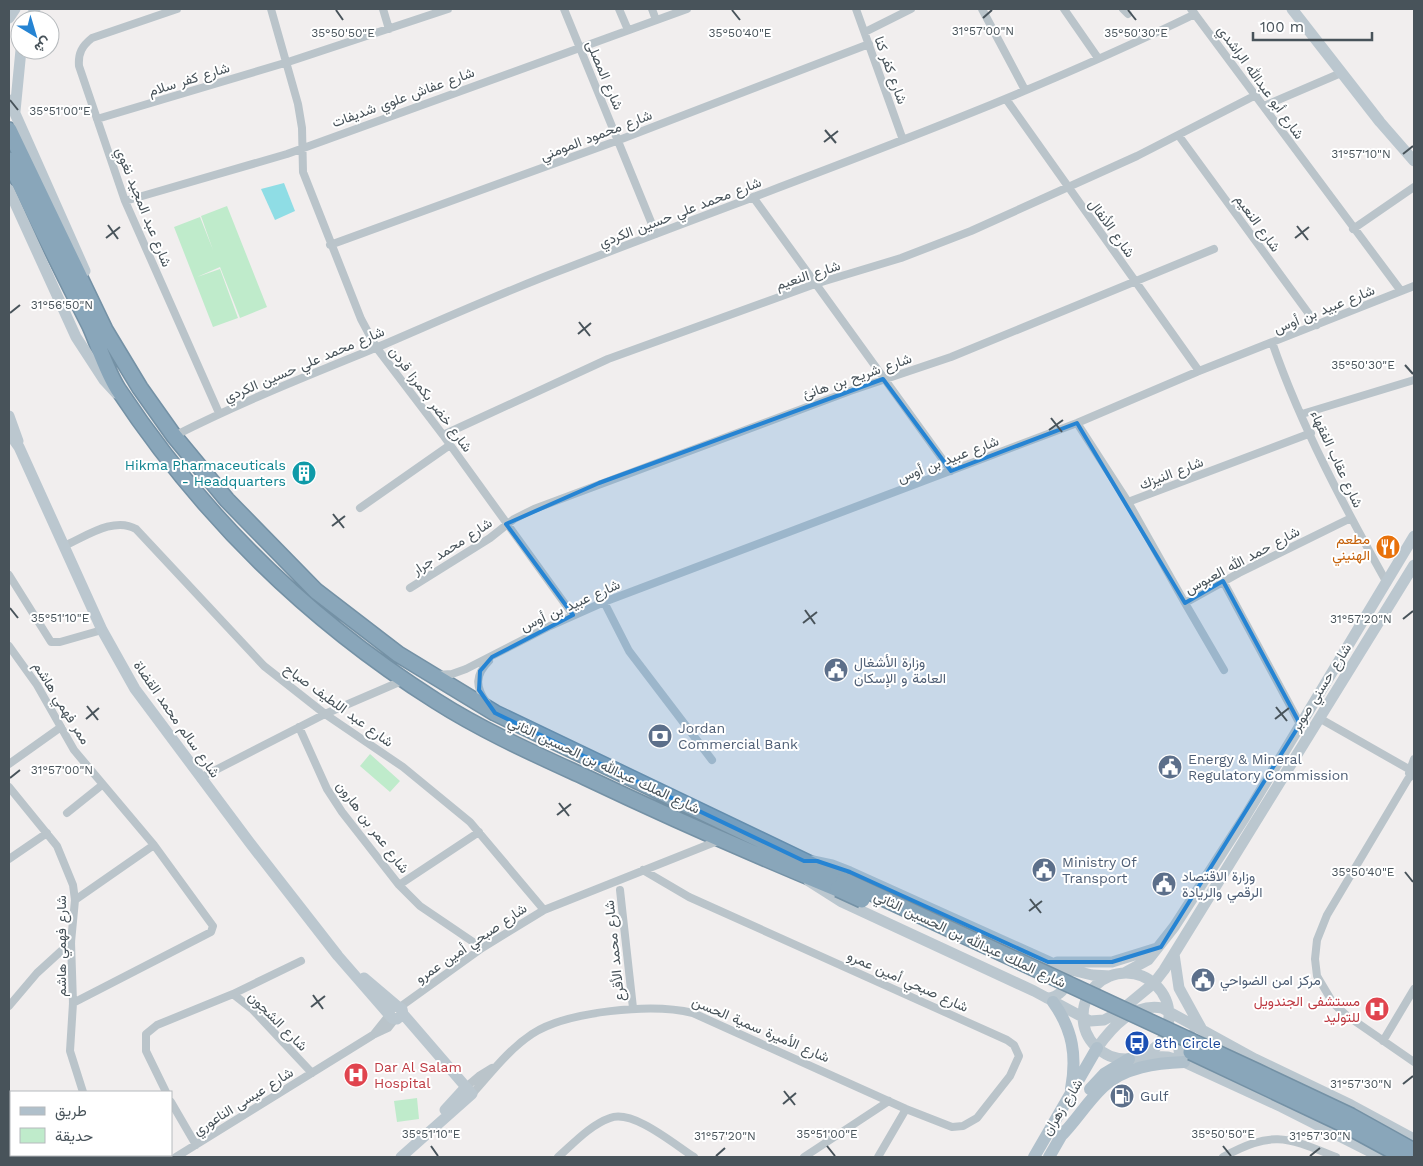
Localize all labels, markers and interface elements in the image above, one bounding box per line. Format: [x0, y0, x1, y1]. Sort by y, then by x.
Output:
north arrow [10, 10, 60, 60]
scale bar [1253, 10, 1372, 42]
text: 100 m [1260, 18, 1304, 36]
street label: شارع أبو عبدالله الراشدي [1211, 22, 1308, 144]
text: 31°57'00"N [952, 24, 1014, 38]
text: 35°50'50"E [311, 26, 375, 40]
text: 35°50'40"E [709, 26, 772, 40]
text: 35°50'30"E [1104, 26, 1168, 40]
text: ش [31, 33, 55, 57]
street label: شارع كفر كنا [869, 34, 911, 107]
street label: شارع المصلى [580, 38, 627, 113]
street label: شارع كفر سلام [146, 59, 232, 102]
street label: شارع عفاش علوي شديفات [330, 64, 478, 134]
text: 35°51'00"E [29, 104, 91, 118]
street label: شارع محمود المومني [538, 106, 656, 167]
street label: شارع عبد المجيد نغوي [109, 145, 175, 271]
text: 31°57'10"N [1331, 147, 1391, 161]
street label: شارع محمد علي حسين الكردي [596, 174, 765, 254]
street label: شارع النعيم [1229, 191, 1284, 257]
street label: شارع الأنفال [1083, 196, 1138, 262]
street label: شارع النعيم [774, 257, 843, 296]
street label: شارع عبيد بن أوس [1271, 281, 1378, 339]
text: 31°56'50"N [31, 298, 93, 312]
street label: شارع محمد علي حسين الكردي [221, 323, 388, 409]
street label: شارع خضر بكمرزا قردن [384, 343, 476, 457]
street label: شارع شريح بن هانئ [800, 350, 915, 405]
text: 35°50'30"E [1331, 358, 1395, 372]
street label: شارع عقاب الفقهاء [1305, 408, 1367, 511]
street label: شارع عبيد بن أوس [895, 432, 1002, 489]
street label: شارع النيزك [1137, 453, 1206, 495]
place label: Hikma Pharmaceuticals - Headquarters [125, 457, 286, 489]
building icon: Hikma Pharmaceuticals - Headquarters [291, 460, 317, 486]
street label: شارع محمد جرار [408, 514, 497, 581]
street label: شارع حمد الله العبوس [1182, 523, 1304, 600]
place label: مطعم الهنيني [1332, 531, 1370, 567]
restaurant icon: مطعم الهنيني [1375, 534, 1401, 560]
street label: شارع عبيد بن أوس [518, 576, 624, 637]
text: 35°51'10"E [31, 611, 90, 625]
text: 31°57'20"N [1330, 612, 1392, 626]
street label: شارع حسني صوبر [1287, 640, 1358, 737]
place label: وزارة الأشغال العامة و الإسكان [854, 654, 946, 688]
street label: شارع سالم محمد القضاة [128, 657, 223, 782]
public building icon: وزارة الأشغال العامة و الإسكان [823, 657, 849, 683]
street label: ممر فهمي هاشم [27, 659, 94, 749]
street label: شارع عبد اللطيف صباح [280, 660, 397, 752]
street label: شارع الملك عبدالله بن الحسين الثاني [504, 713, 702, 820]
place label: Jordan Commercial Bank [678, 720, 798, 752]
bank icon: Jordan Commercial Bank [647, 723, 673, 749]
place label: Energy & Mineral Regulatory Commission [1188, 751, 1349, 783]
public building icon: Energy & Mineral Regulatory Commission [1157, 754, 1183, 780]
text: 31°57'00"N [31, 763, 93, 777]
street label: شارع عمر بن هارون [331, 778, 413, 878]
place label: Ministry Of Transport [1062, 854, 1137, 886]
public building icon: Ministry Of Transport [1031, 857, 1057, 883]
text: 35°50'40"E [1332, 865, 1395, 879]
place label: وزارة الاقتصاد الرقمي والريادة [1182, 868, 1262, 904]
public building icon: وزارة الاقتصاد الرقمي والريادة [1151, 871, 1177, 897]
street label: شارع الملك عبدالله بن الحسين الثاني [870, 887, 1068, 994]
street label: شارع فهمي هاشم [53, 895, 73, 997]
street label: شارع محمد الأقرع [601, 899, 630, 1002]
street label: شارع صبحي أمين عمرو [412, 900, 532, 990]
street label: شارع صبحي أمين عمرو [843, 947, 971, 1019]
public building icon: مركز امن الضواحي [1190, 967, 1216, 993]
place label: مركز امن الضواحي [1220, 972, 1321, 992]
street label: شارع الشجون [243, 988, 311, 1056]
street label: شارع الأميرة سمية الحسن [689, 993, 832, 1068]
place label: مستشفى الجندويل للتوليد [1254, 993, 1360, 1026]
hospital icon: مستشفى الجندويل للتوليد [1364, 996, 1390, 1022]
bus stop icon: 8th Circle [1124, 1030, 1150, 1056]
place label: 8th Circle [1154, 1035, 1221, 1051]
place label: Dar Al Salam Hospital [374, 1059, 462, 1091]
hospital icon: Dar Al Salam Hospital [343, 1062, 369, 1088]
street label: شارع عيسى الناعوري [190, 1064, 298, 1142]
street label: شارع زهران [1038, 1076, 1088, 1140]
text: 31°57'30"N [1330, 1077, 1392, 1091]
fuel station icon: Gulf [1109, 1083, 1135, 1109]
place label: Gulf [1140, 1088, 1169, 1104]
legend [10, 1091, 172, 1156]
text: طريق [55, 1102, 87, 1121]
text: حديقة [55, 1127, 93, 1145]
text: 35°51'10"E [402, 1127, 461, 1141]
text: 35°51'00"E [796, 1127, 858, 1141]
text: 35°50'50"E [1191, 1127, 1255, 1141]
text: 31°57'20"N [694, 1129, 756, 1143]
text: 31°57'30"N [1289, 1129, 1351, 1143]

